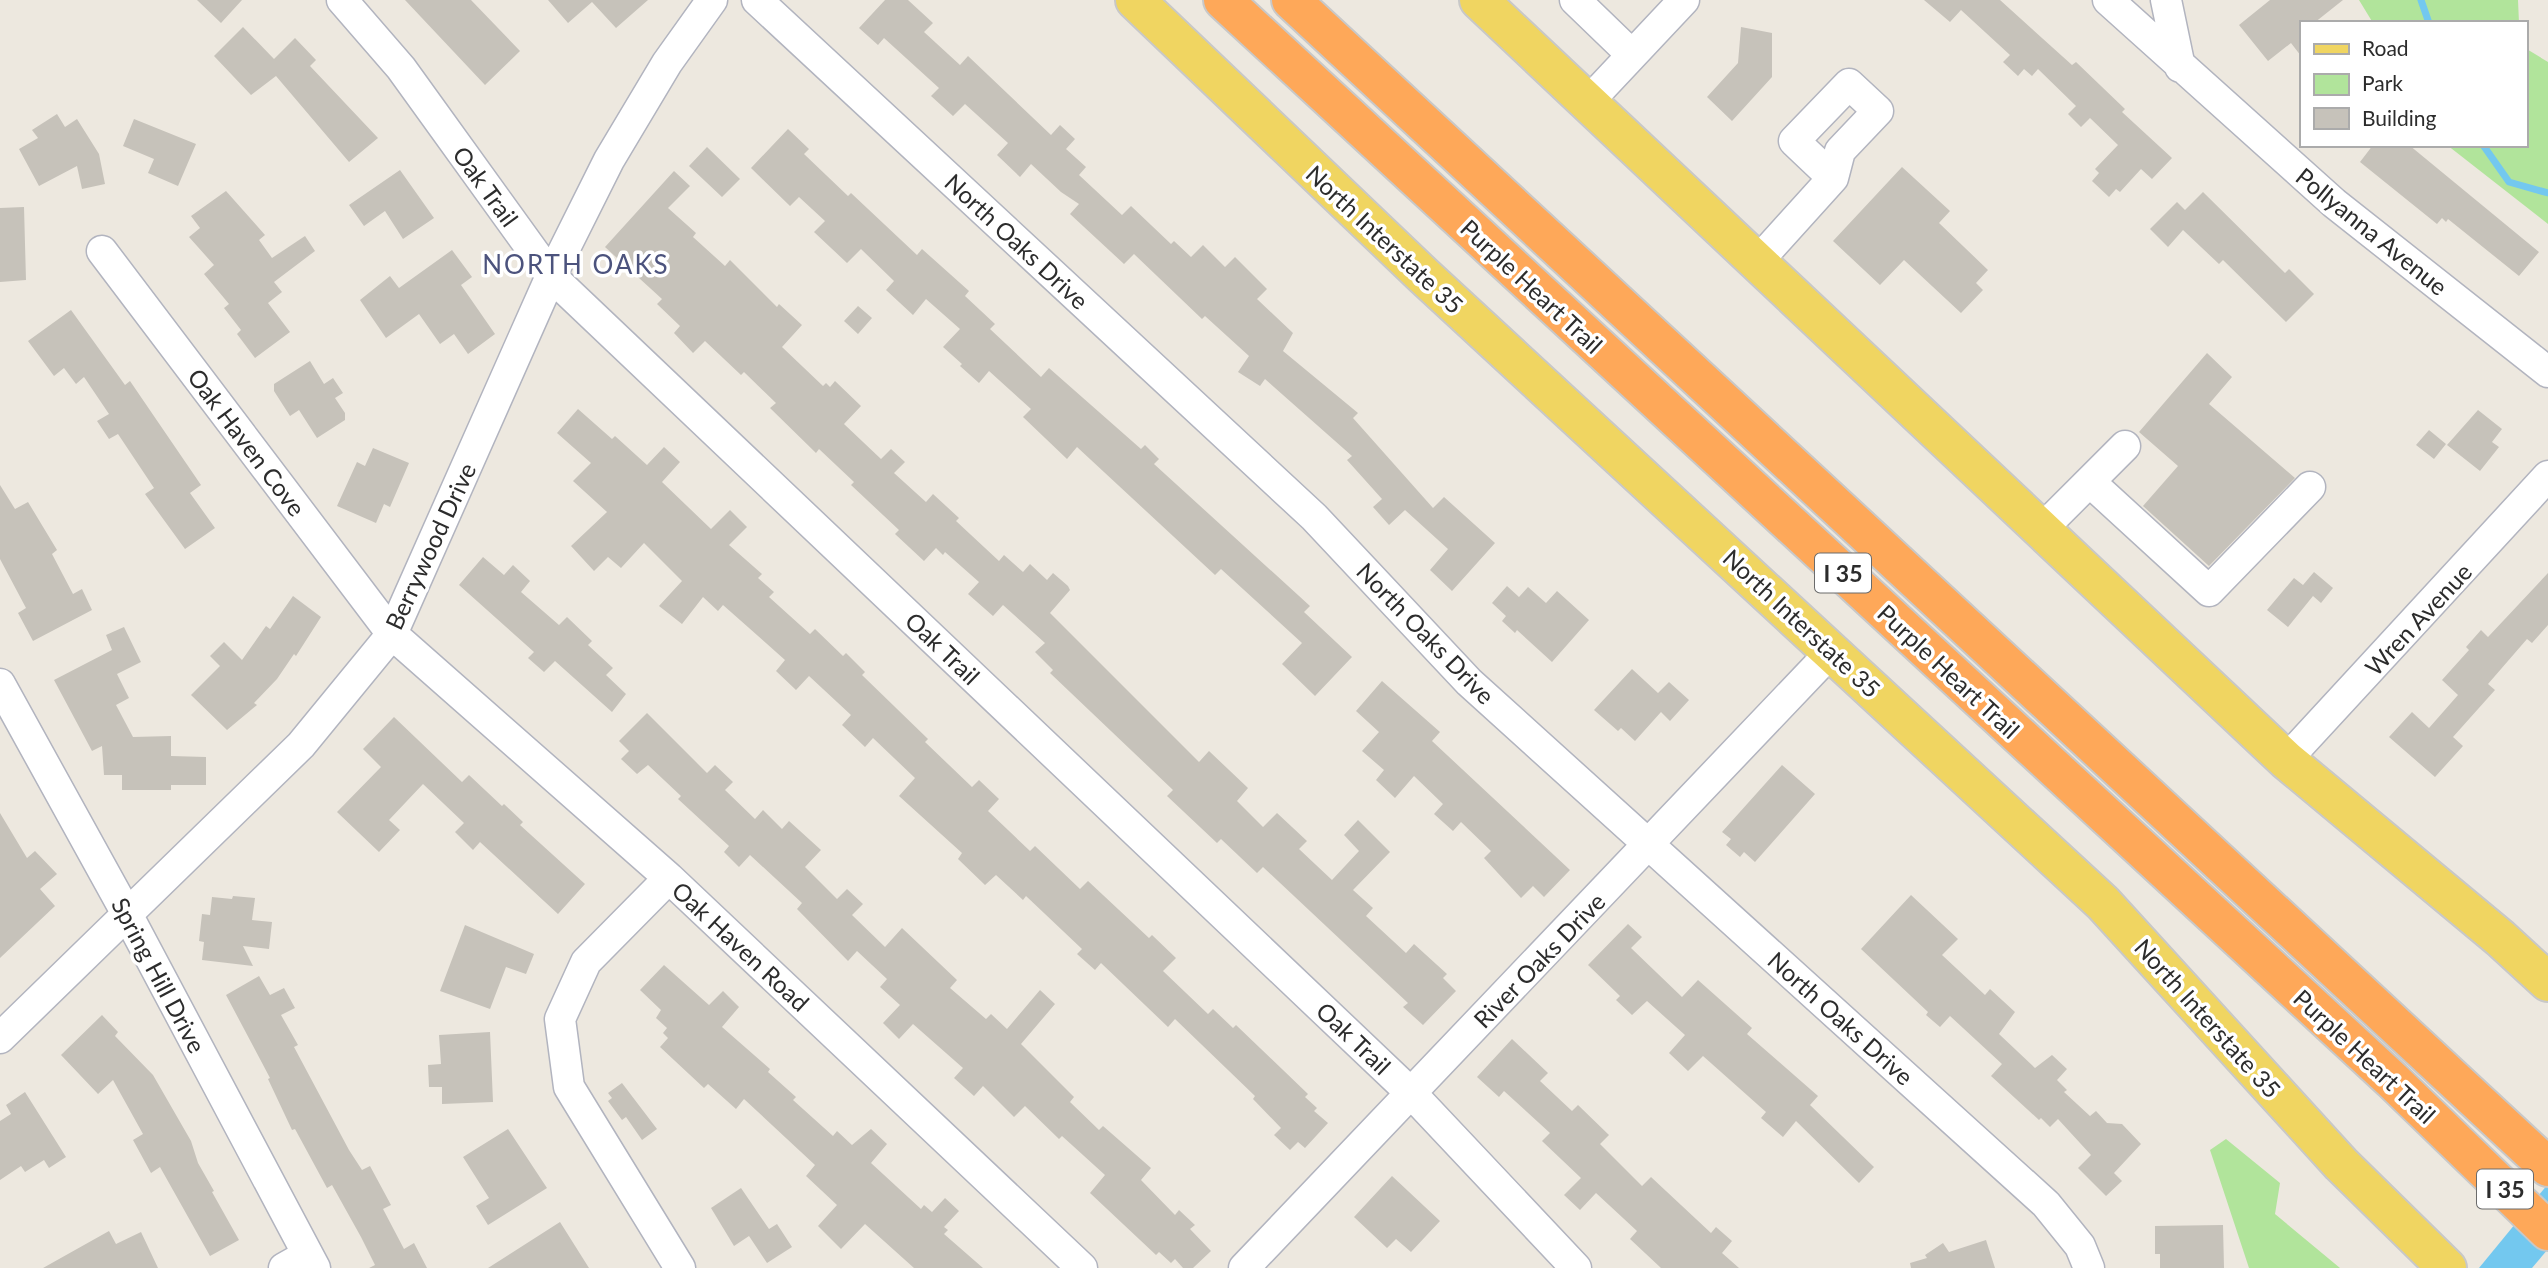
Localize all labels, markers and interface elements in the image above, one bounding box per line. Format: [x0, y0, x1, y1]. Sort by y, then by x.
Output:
legend [2300, 21, 2527, 147]
text: Road [2362, 35, 2409, 60]
text: Park [2362, 70, 2403, 95]
text: Building [2362, 105, 2437, 130]
street label: Oak Trail [447, 140, 525, 232]
street label: North Interstate 35 [1300, 159, 1470, 319]
street label: Pollyanna Avenue [2290, 161, 2454, 301]
street label: North Oaks Drive [939, 167, 1095, 315]
street label: Purple Heart Trail [1455, 213, 1609, 359]
district label: NORTH OAKS [482, 248, 670, 280]
street label: Oak Haven Cove [182, 363, 312, 521]
street label: Berrywood Drive [379, 458, 481, 634]
street label: North Interstate 35 [1717, 543, 1887, 703]
road number: I 35 [1815, 554, 1871, 593]
street label: North Oaks Drive [1351, 556, 1501, 710]
street label: Wren Avenue [2359, 557, 2477, 681]
street label: Purple Heart Trail [1872, 598, 2026, 744]
street label: Oak Trail [900, 606, 986, 690]
street label: Oak Haven Road [667, 875, 815, 1017]
street label: River Oaks Drive [1467, 886, 1611, 1034]
street label: Spring Hill Drive [106, 893, 212, 1057]
street label: North Interstate 35 [2129, 932, 2287, 1104]
street label: North Oaks Drive [1762, 945, 1920, 1091]
street label: Purple Heart Trail [2288, 983, 2442, 1129]
street label: Oak Trail [1311, 996, 1397, 1080]
road number: I 35 [2477, 1170, 2533, 1208]

